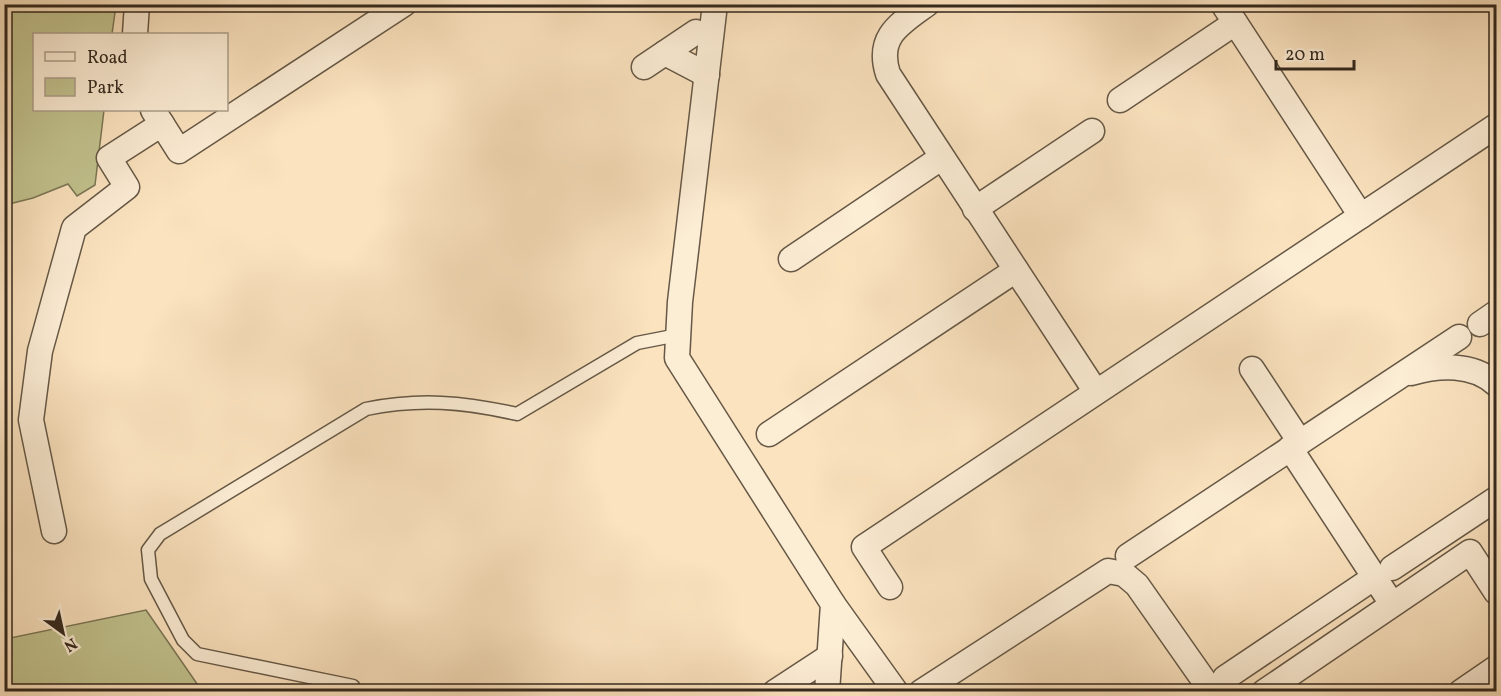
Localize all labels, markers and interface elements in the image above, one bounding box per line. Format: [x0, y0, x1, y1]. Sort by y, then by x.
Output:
legend [33, 33, 228, 111]
scale bar [1276, 33, 1354, 71]
text: 20 m [1285, 43, 1325, 68]
text: Road [87, 46, 128, 71]
text: Park [87, 76, 124, 101]
north arrow [33, 603, 93, 663]
text: N [59, 632, 81, 656]

